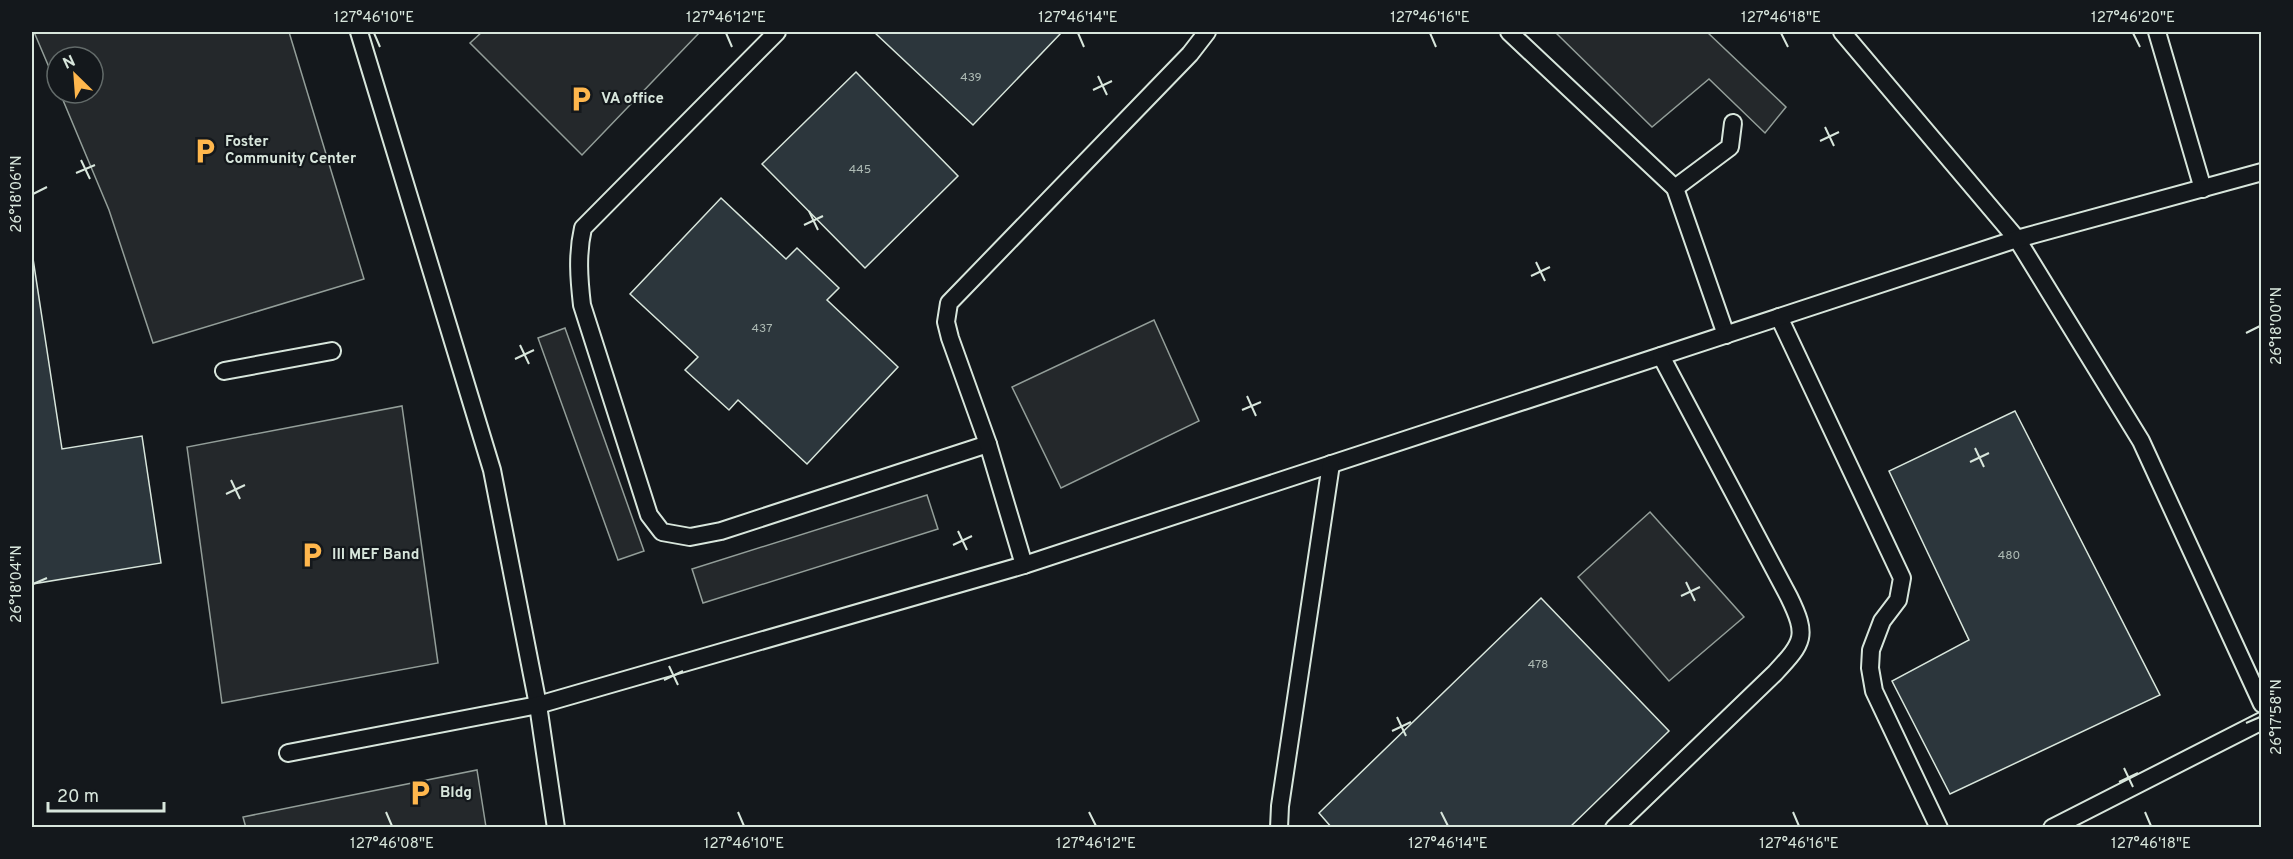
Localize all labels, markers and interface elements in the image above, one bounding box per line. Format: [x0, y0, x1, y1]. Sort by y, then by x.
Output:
text: 127°46'10"E [334, 9, 414, 28]
text: 127°46'12"E [686, 9, 766, 28]
text: 127°46'14"E [1038, 9, 1118, 28]
text: 127°46'16"E [1390, 9, 1470, 28]
text: 127°46'18"E [1741, 9, 1821, 28]
text: 127°46'20"E [2091, 9, 2175, 28]
north arrow [45, 45, 105, 105]
text: N [60, 52, 79, 75]
house number: 439 [960, 70, 982, 86]
parking icon: VA office [566, 84, 596, 114]
place label: VA office [601, 90, 664, 109]
place label: Foster Community Center [225, 133, 357, 169]
parking icon: Foster Community Center [190, 136, 220, 166]
text: 26°18'06"N [8, 155, 27, 233]
house number: 445 [849, 162, 871, 178]
text: 26°18'00"N [2268, 287, 2287, 365]
house number: 437 [752, 321, 772, 337]
parking icon: III MEF Band [297, 540, 327, 570]
text: 26°18'04"N [8, 545, 27, 623]
place label: III MEF Band [332, 546, 419, 565]
house number: 480 [1998, 548, 2020, 564]
house number: 478 [1528, 657, 1548, 673]
text: 26°17'58"N [2268, 679, 2287, 755]
scale bar [48, 775, 164, 813]
parking icon: Bldg [405, 778, 435, 808]
place label: Bldg [440, 784, 472, 803]
text: 20 m [57, 786, 99, 809]
text: 127°46'08"E [350, 835, 434, 854]
text: 127°46'10"E [704, 835, 784, 854]
text: 127°46'12"E [1056, 835, 1136, 854]
text: 127°46'14"E [1408, 835, 1488, 854]
text: 127°46'16"E [1759, 835, 1839, 854]
text: 127°46'18"E [2111, 835, 2191, 854]

